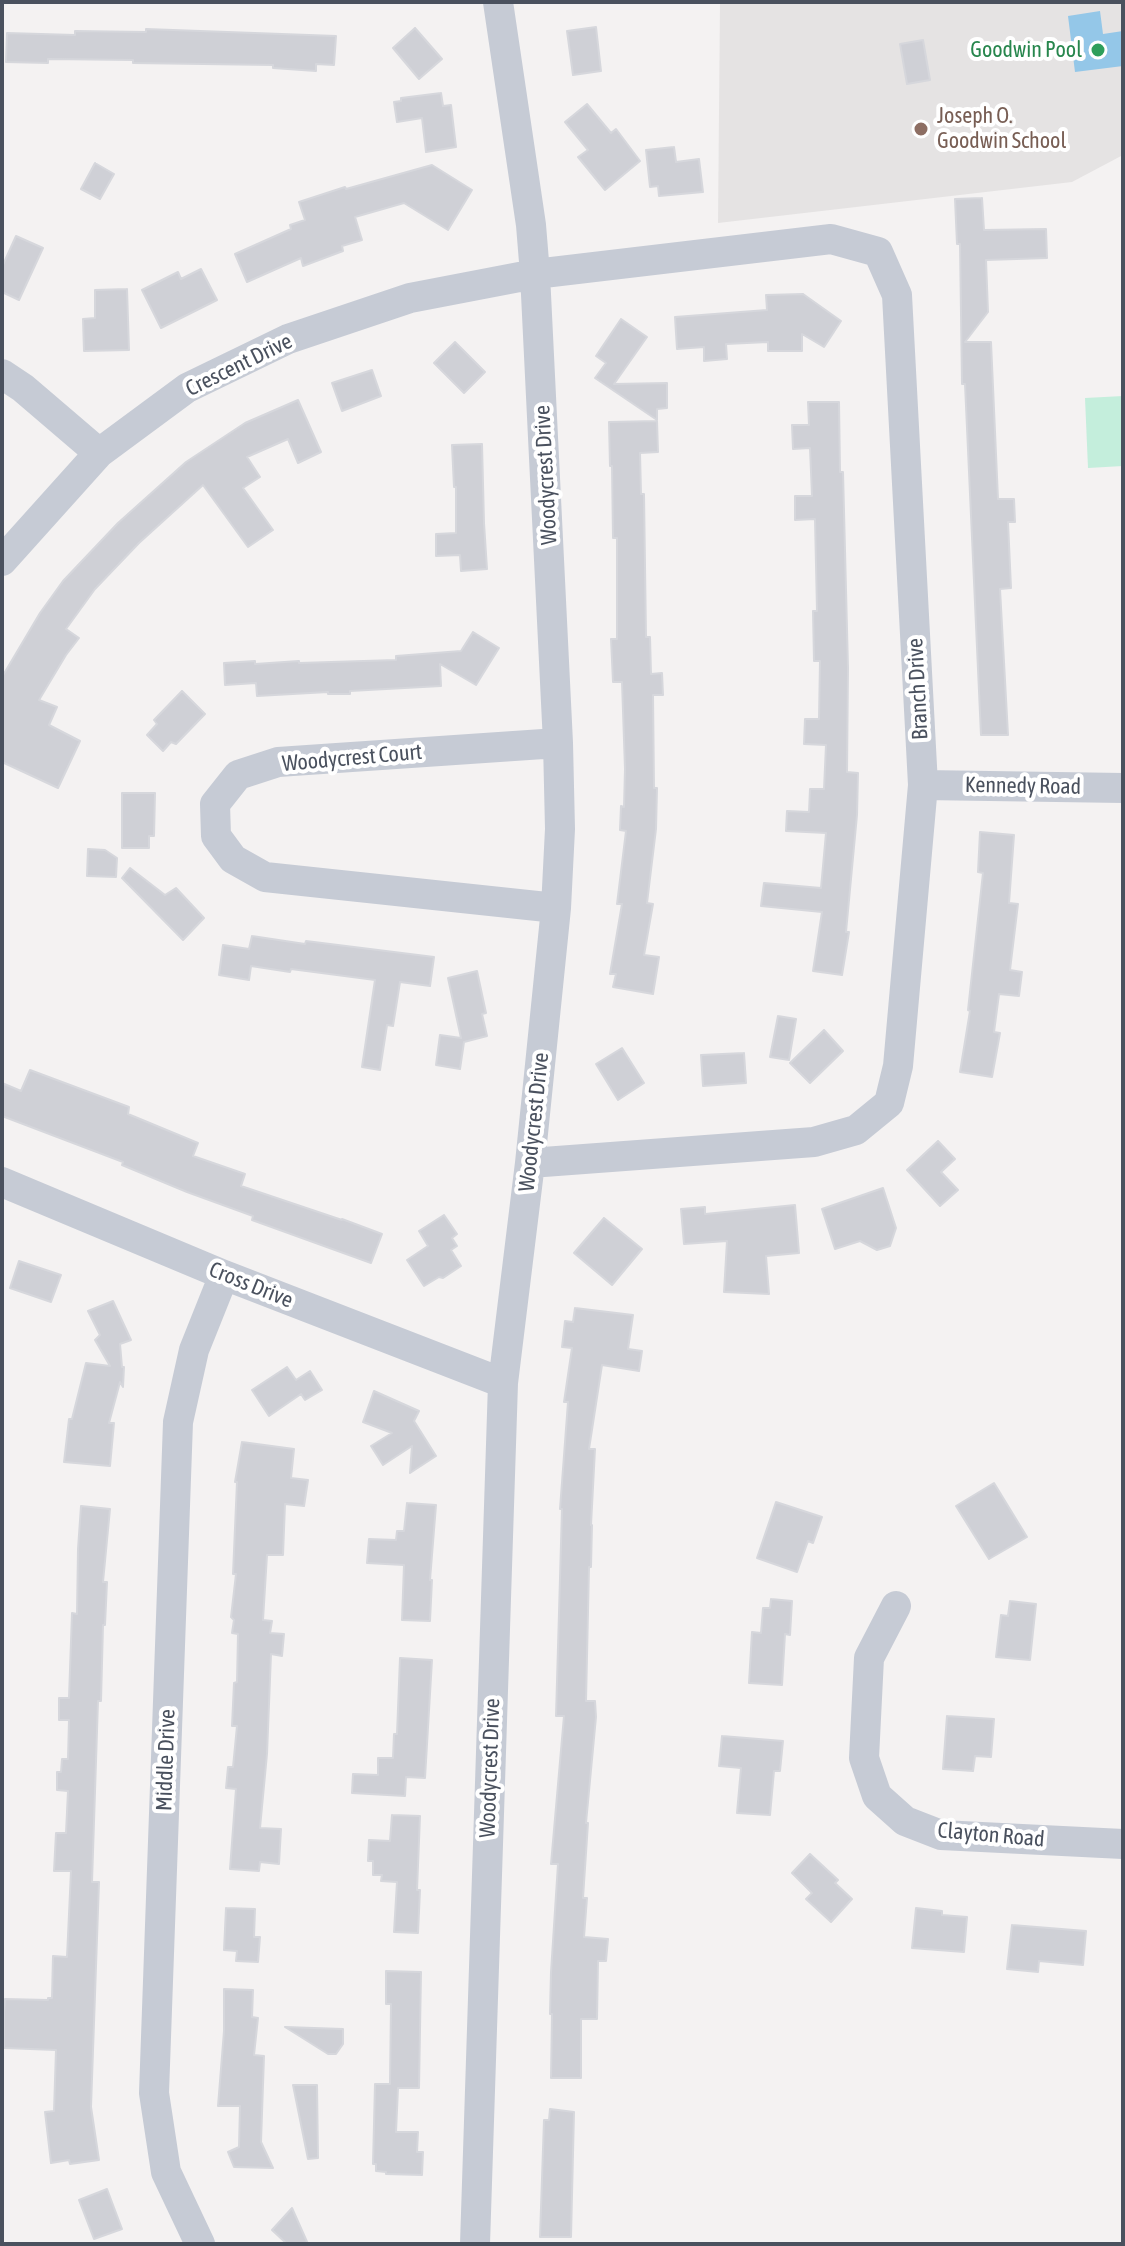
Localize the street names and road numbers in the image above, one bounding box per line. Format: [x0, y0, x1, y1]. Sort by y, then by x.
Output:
street label: Crescent Drive [182, 328, 296, 402]
street label: Woodycrest Drive [529, 405, 563, 545]
street label: Branch Drive [902, 637, 934, 741]
street label: Woodycrest Court [281, 739, 423, 777]
street label: Kennedy Road [965, 772, 1081, 800]
street label: Woodycrest Drive [514, 1051, 554, 1193]
street label: Cross Drive [205, 1256, 297, 1314]
street label: Woodycrest Drive [474, 1698, 506, 1838]
street label: Middle Drive [151, 1709, 181, 1811]
street label: Clayton Road [936, 1817, 1046, 1853]

